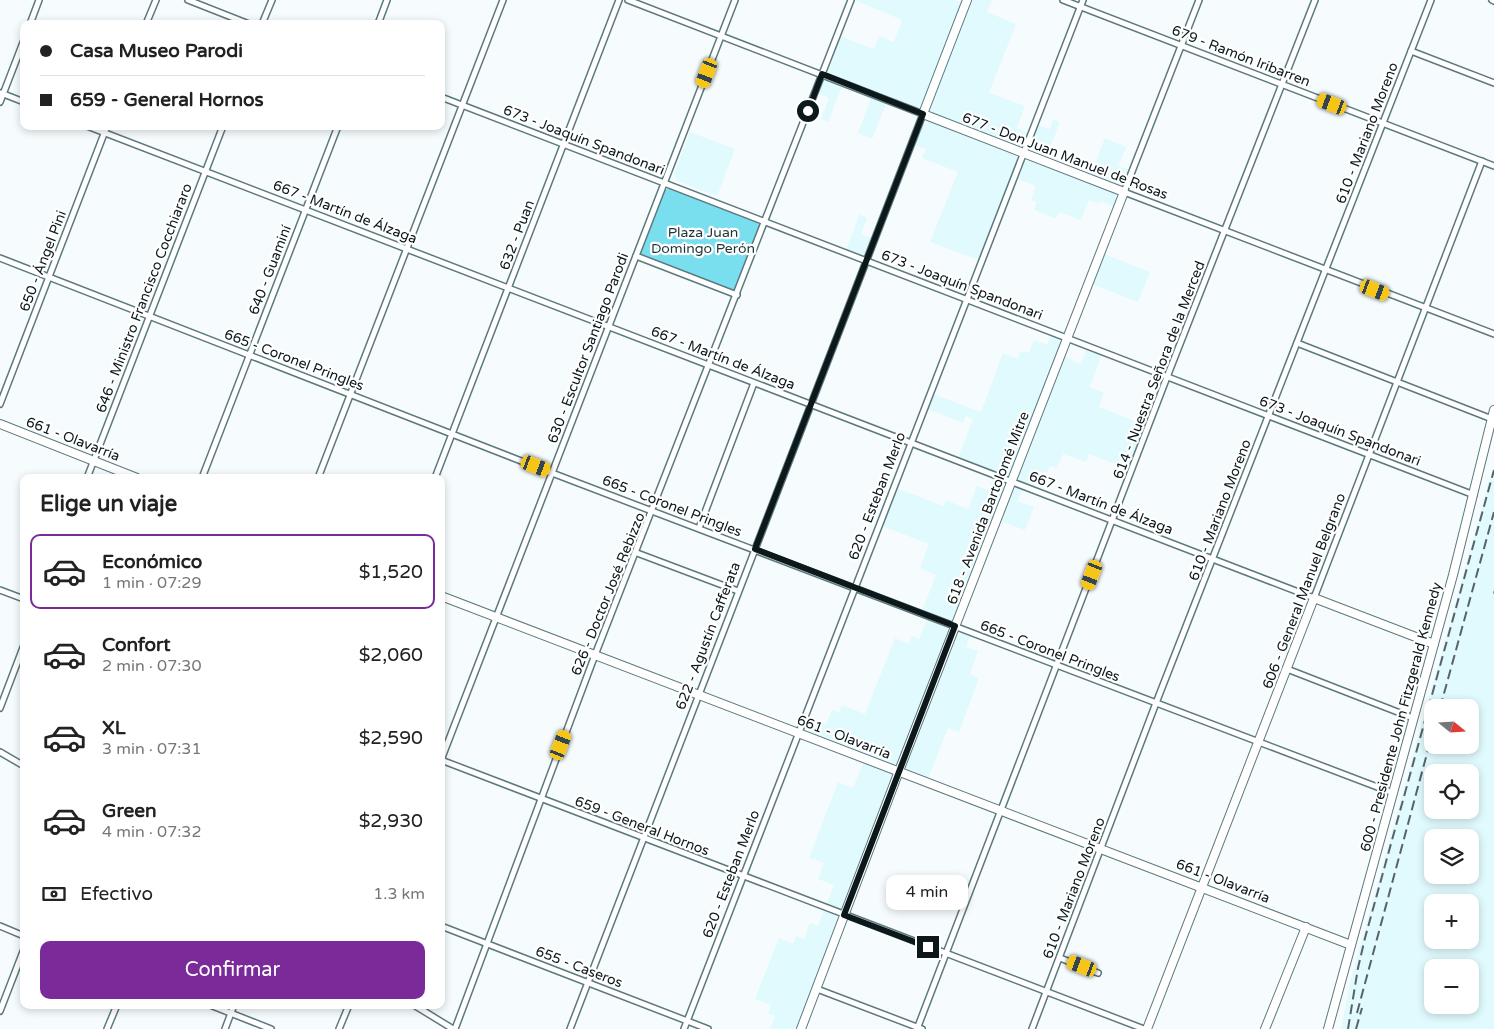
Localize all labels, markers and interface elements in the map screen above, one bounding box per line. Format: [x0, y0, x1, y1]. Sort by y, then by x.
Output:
street label: 679 - Ramón Iribarren [1169, 22, 1313, 90]
text: Casa Museo Parodi [70, 40, 243, 62]
car [694, 56, 719, 90]
street label: 610 - Mariano Moreno [1332, 60, 1402, 206]
text: 659 - General Hornos [70, 89, 264, 111]
car [1315, 92, 1348, 116]
route start [797, 100, 819, 122]
street label: 673 - Joaquín Spandonari [501, 101, 667, 179]
street label: 677 - Don Juan Manuel de Rosas [960, 109, 1171, 203]
street label: 667 - Martín de Álzaga [271, 177, 419, 247]
street label: 646 - Ministro Francisco Cocchiararo [92, 181, 196, 415]
street label: 632 - Puan [496, 198, 538, 272]
street label: 650 - Ángel Pini [16, 208, 70, 314]
street label: 640 - Guaminí [245, 222, 295, 317]
park label: Plaza Juan Domingo Perón [651, 224, 755, 257]
street label: 673 - Joaquín Spandonari [879, 246, 1045, 324]
street label: 630 - Escultor Santiago Parodi [544, 250, 632, 446]
street label: 614 - Nuestra Señora de la Merced [1109, 259, 1209, 481]
car [1358, 278, 1391, 302]
street label: 667 - Martín de Álzaga [649, 323, 797, 393]
street label: 665 - Coronel Pringles [222, 325, 367, 395]
street label: 673 - Joaquín Spandonari [1257, 392, 1423, 470]
street label: 618 - Avenida Bartolomé Mitre [943, 409, 1033, 607]
street label: 661 - Olavarría [24, 413, 122, 465]
street label: 620 - Esteban Merlo [845, 430, 909, 562]
street label: 610 - Mariano Moreno [1185, 437, 1255, 583]
car [519, 454, 552, 478]
street label: 667 - Martín de Álzaga [1027, 468, 1175, 538]
street label: 665 - Coronel Pringles [600, 471, 745, 541]
text: Elige un viaje [40, 491, 177, 517]
street label: 606 - General Manuel Belgrano [1259, 491, 1349, 691]
street label: 626 - Doctor José Rebizzo [567, 510, 649, 678]
icon: car [42, 549, 87, 594]
text: Económico [102, 551, 202, 573]
car [1079, 558, 1104, 592]
street label: 622 - Agustín Cafferata [672, 560, 744, 712]
text: $1,520 [359, 561, 423, 583]
text: 1 min · 07:29 [102, 573, 201, 593]
street label: 600 - Presidente John Fitzgerald Kennedy [1357, 580, 1445, 854]
street label: 665 - Coronel Pringles [978, 616, 1123, 686]
icon: car [42, 632, 87, 677]
text: Confort [102, 634, 171, 656]
text: $2,060 [359, 644, 423, 666]
text: 2 min · 07:30 [102, 656, 201, 676]
north arrow [1424, 699, 1479, 754]
map controls [1424, 699, 1479, 1014]
street label: 661 - Olavarría [795, 711, 893, 763]
icon: car [42, 715, 87, 760]
text: XL [102, 717, 126, 739]
text: $2,590 [359, 727, 423, 749]
car [548, 728, 573, 762]
text: 3 min · 07:31 [102, 739, 201, 759]
button: locate [1424, 764, 1479, 819]
street label: 659 - General Hornos [572, 792, 712, 860]
icon: car [42, 798, 87, 843]
text: Green [102, 800, 156, 822]
street label: 620 - Esteban Merlo [699, 808, 763, 940]
text: $2,930 [359, 810, 423, 832]
street label: 610 - Mariano Moreno [1039, 815, 1109, 961]
text: 4 min · 07:32 [102, 822, 201, 842]
button: layers [1424, 829, 1479, 884]
street label: 661 - Olavarría [1174, 855, 1272, 907]
callout: 4 min [887, 874, 969, 910]
icon: cash [40, 880, 68, 908]
text: 4 min [906, 882, 948, 902]
text: Efectivo [80, 883, 153, 905]
text: 1.3 km [373, 884, 425, 904]
button: + [1424, 894, 1479, 949]
route end [917, 936, 939, 958]
button: Confirmar [40, 941, 425, 999]
street label: 655 - Caseros [533, 943, 625, 992]
car [1065, 954, 1098, 978]
button: − [1424, 959, 1479, 1014]

